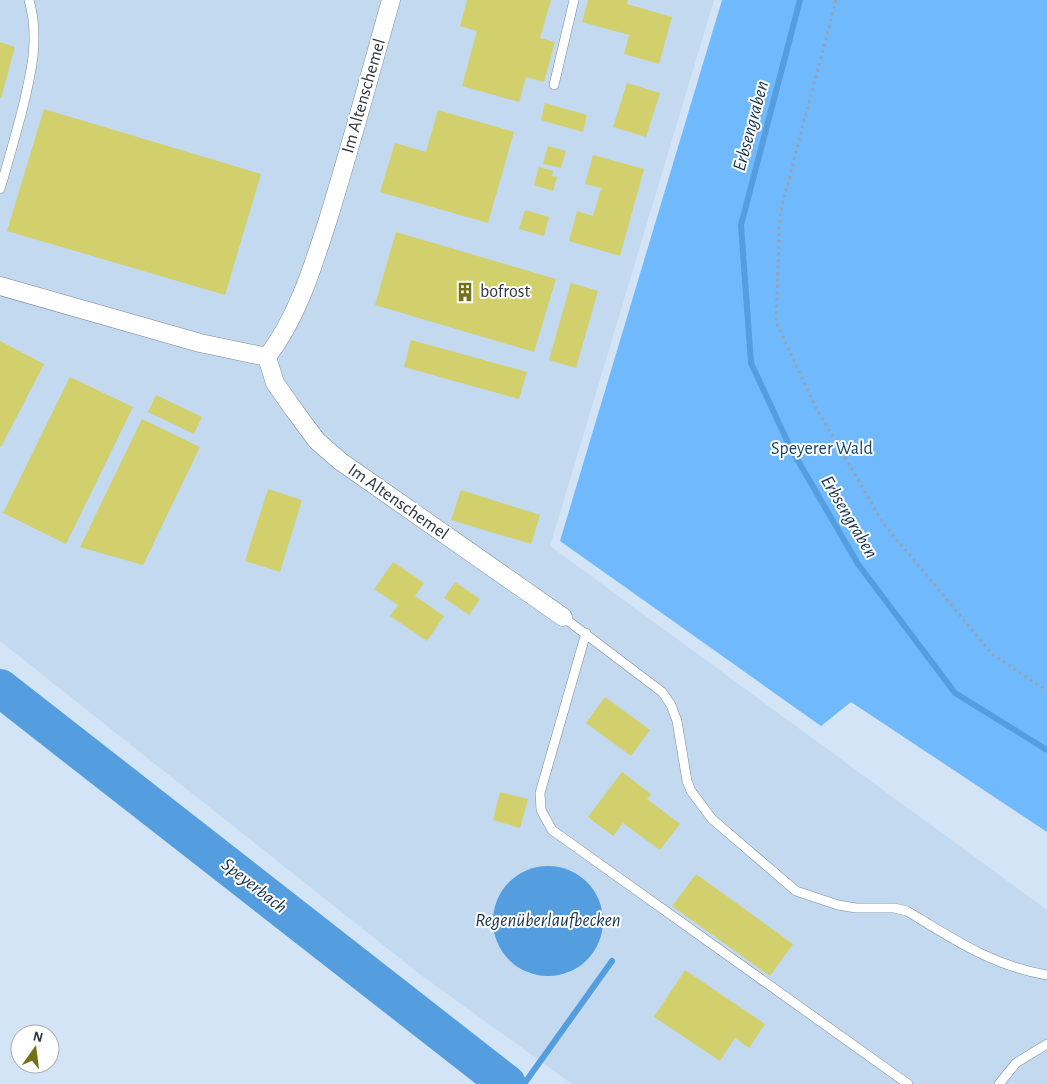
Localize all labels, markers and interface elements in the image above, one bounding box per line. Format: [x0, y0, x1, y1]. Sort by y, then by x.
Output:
street label: Im Altenschemel [339, 37, 389, 155]
water label: Erbsengraben [730, 79, 772, 173]
building icon: bofrost [454, 281, 476, 303]
place label: bofrost [480, 283, 530, 301]
park label: Speyerer Wald [771, 440, 873, 458]
street label: Im Altenschemel [344, 461, 452, 543]
water label: Erbsengraben [817, 472, 881, 562]
water label: Speyerbach [218, 855, 290, 917]
water label: Regenüberlaufbecken [475, 911, 621, 930]
north arrow [10, 1024, 60, 1074]
text: N [31, 1029, 44, 1045]

